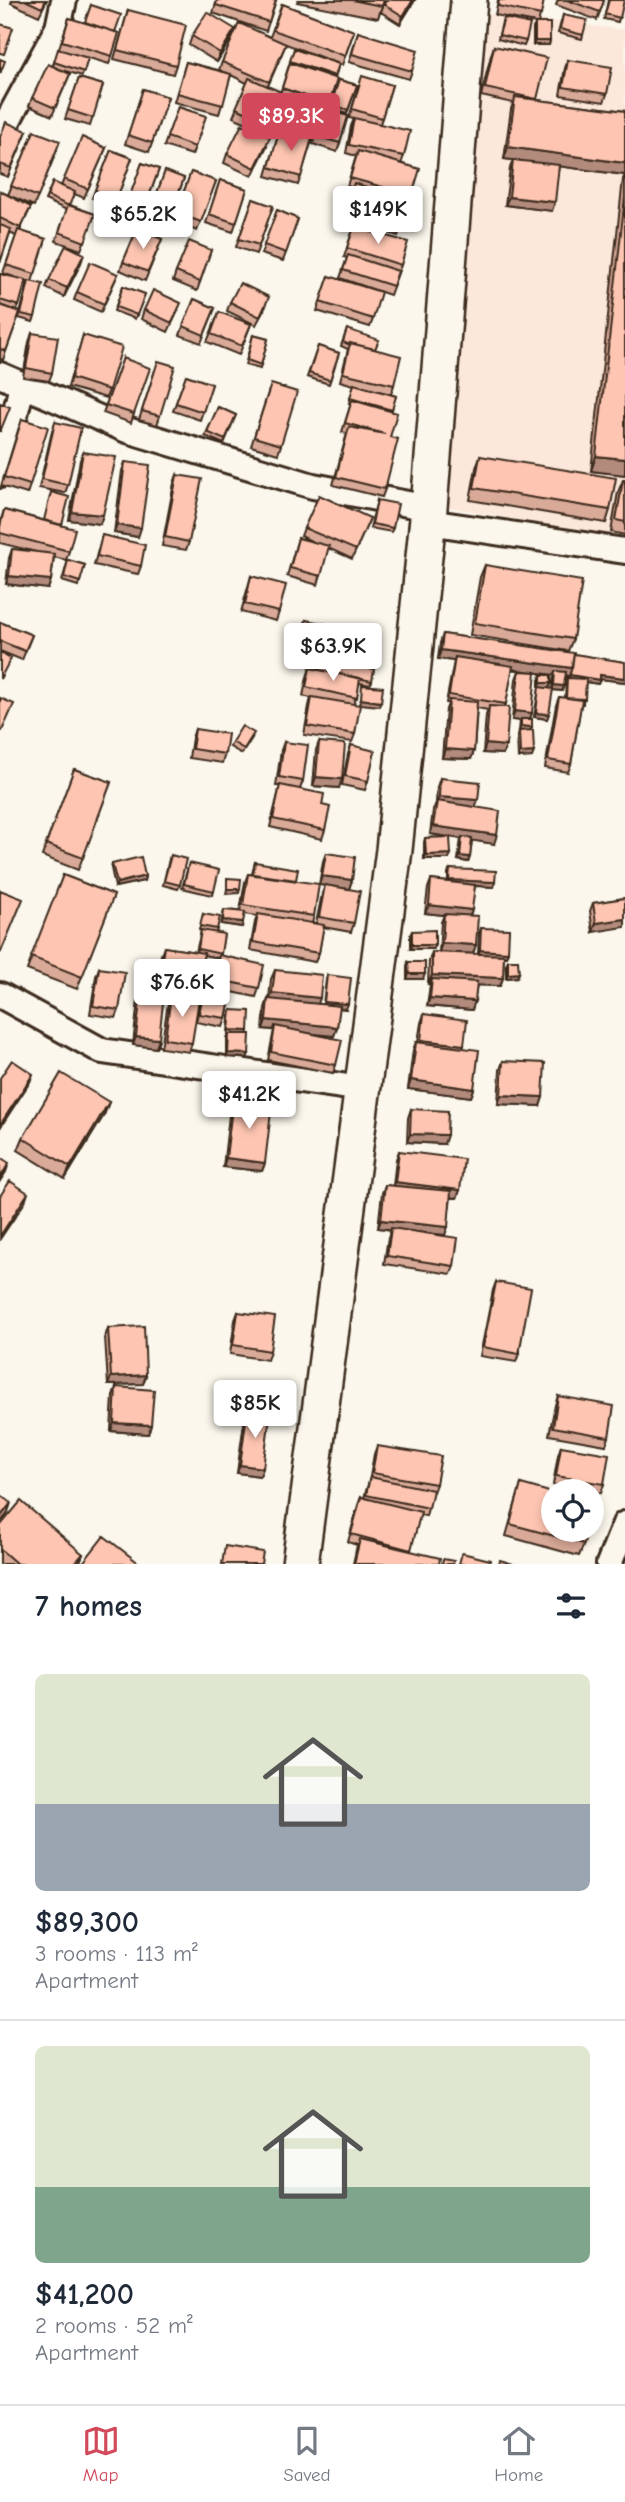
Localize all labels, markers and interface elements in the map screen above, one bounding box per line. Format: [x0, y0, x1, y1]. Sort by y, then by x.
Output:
pin: $89.3K [234, 94, 348, 153]
text: $89.3K [258, 102, 324, 129]
pin: $149K [329, 187, 427, 246]
pin: $65.2K [86, 191, 200, 251]
text: $149K [349, 195, 407, 222]
text: $65.2K [110, 200, 176, 227]
pin: $63.9K [276, 624, 390, 683]
text: $63.9K [300, 632, 366, 659]
pin: $76.6K [125, 960, 239, 1019]
text: $76.6K [150, 968, 214, 995]
pin: $41.2K [192, 1072, 306, 1131]
text: $41.2K [218, 1080, 280, 1107]
pin: $85K [214, 1380, 296, 1440]
text: $85K [230, 1389, 280, 1416]
map controls [541, 1479, 604, 1542]
button: locate [541, 1479, 604, 1542]
icon: filters [552, 1587, 590, 1625]
text: 7 homes [35, 1589, 142, 1624]
icon: home [250, 1719, 376, 1845]
text: $89,300 [35, 1905, 139, 1940]
text: 3 rooms · 113 m² [35, 1940, 198, 1967]
text: Apartment [35, 1967, 138, 1994]
icon: home [250, 2091, 376, 2217]
text: $41,200 [35, 2277, 134, 2312]
text: 2 rooms · 52 m² [35, 2312, 193, 2339]
text: Apartment [35, 2339, 138, 2366]
tab: Map [82, 2422, 120, 2486]
tab: Saved [283, 2422, 331, 2486]
tab: Home [494, 2422, 543, 2486]

